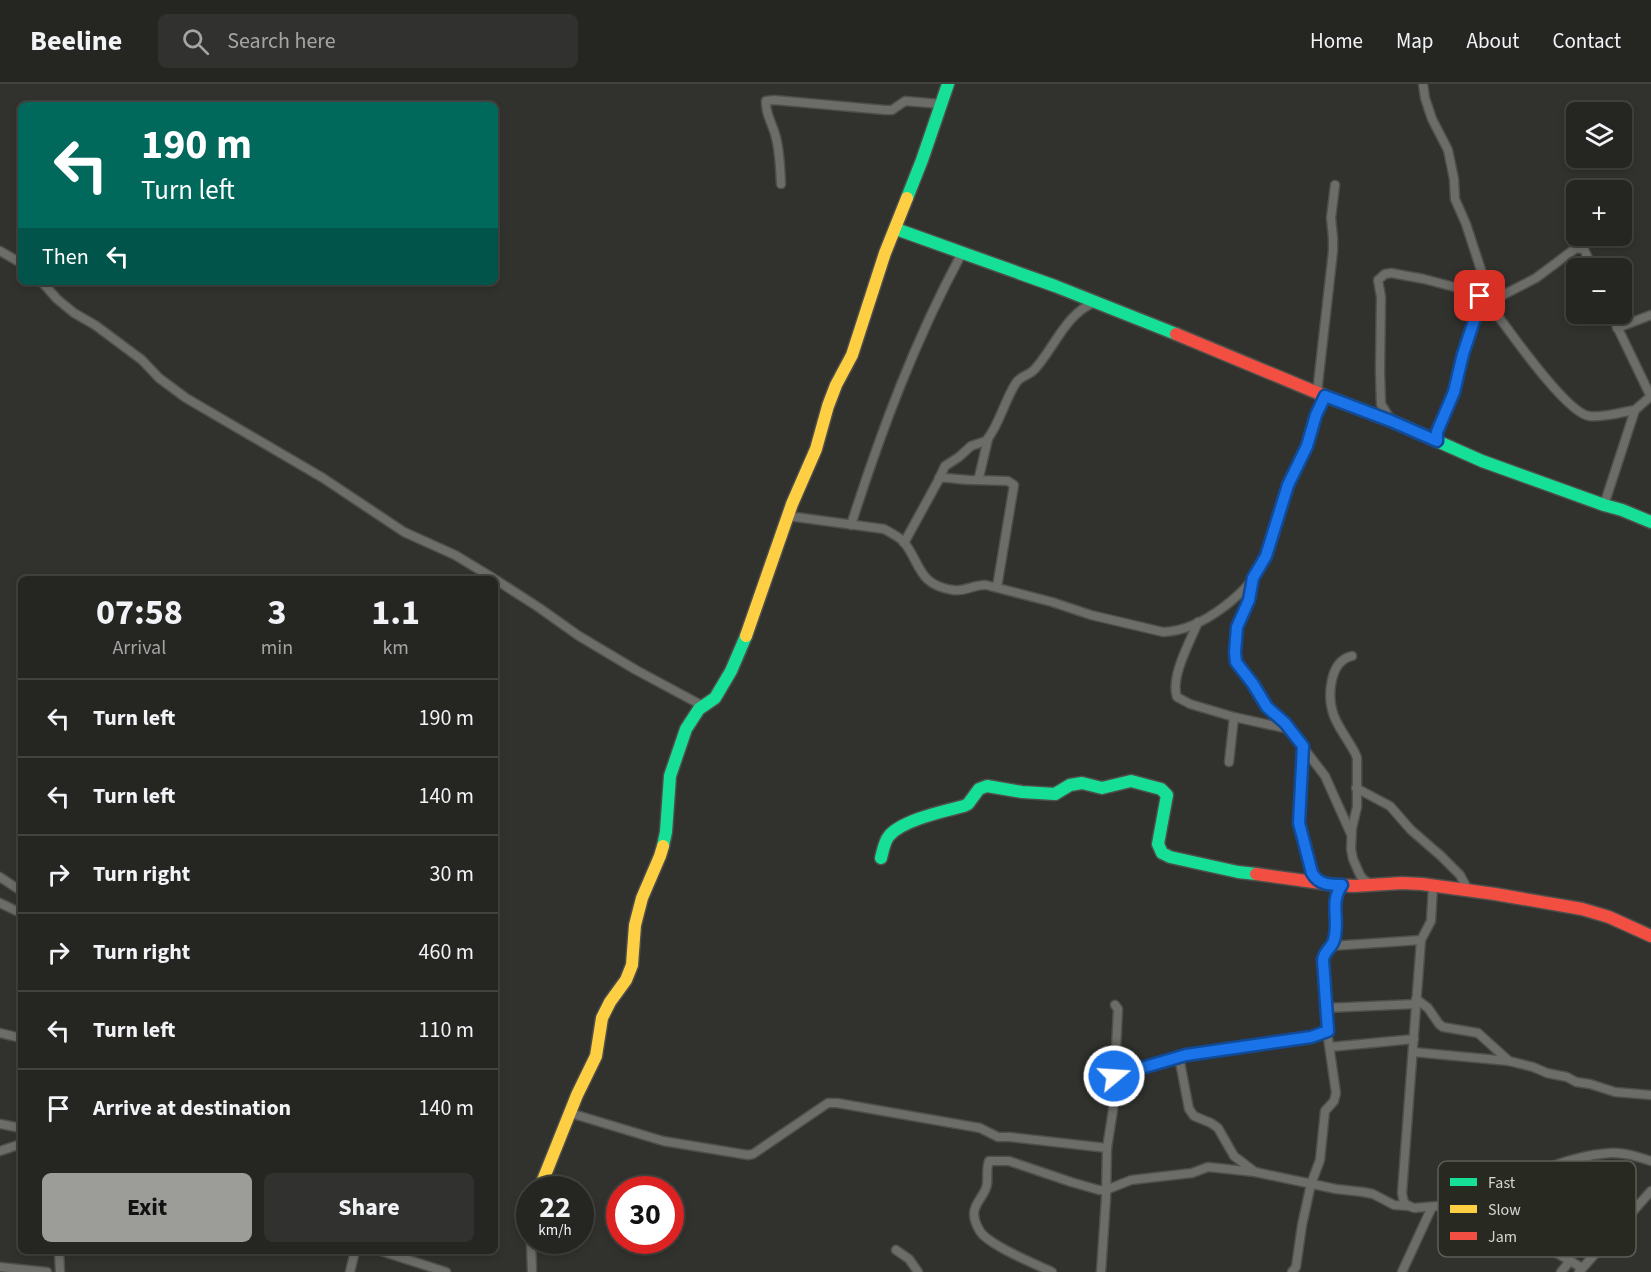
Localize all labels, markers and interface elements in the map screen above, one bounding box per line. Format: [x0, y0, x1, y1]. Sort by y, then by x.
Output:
search box [158, 14, 578, 68]
text: Beeline [30, 21, 122, 61]
icon: search [179, 25, 212, 58]
text: Search here [227, 25, 336, 57]
text: Home [1310, 26, 1363, 56]
text: Map [1396, 26, 1434, 56]
text: About [1467, 26, 1519, 56]
text: Contact [1552, 26, 1621, 56]
map controls [1566, 102, 1632, 324]
button: layers [1566, 102, 1632, 168]
text: 190 m [141, 115, 252, 175]
icon: left [42, 126, 120, 204]
text: Turn left [141, 171, 235, 210]
button: + [1566, 180, 1632, 246]
icon: left [101, 240, 134, 273]
text: Then [42, 241, 89, 273]
button: − [1566, 258, 1632, 324]
pin [1454, 270, 1505, 321]
icon: arrive [1463, 279, 1496, 312]
text: 07:58 [96, 587, 183, 638]
text: 3 [268, 587, 287, 638]
text: 1.1 [371, 587, 420, 638]
text: Arrival [113, 634, 166, 662]
text: min [261, 634, 293, 662]
text: km [382, 634, 409, 662]
icon: left [42, 702, 75, 735]
text: Turn left [93, 702, 175, 734]
text: 190 m [419, 702, 474, 734]
icon: left [42, 780, 75, 813]
text: Turn left [93, 780, 175, 812]
text: 140 m [419, 780, 474, 812]
icon: right [42, 858, 75, 891]
text: Turn right [93, 858, 190, 890]
text: 30 m [429, 858, 474, 890]
icon: right [42, 936, 75, 969]
text: Turn right [93, 936, 190, 968]
text: 460 m [419, 936, 474, 968]
icon: left [42, 1014, 75, 1047]
text: Turn left [93, 1014, 175, 1046]
text: 110 m [419, 1014, 474, 1046]
position arrow [1082, 1044, 1146, 1108]
icon: arrive [42, 1092, 75, 1125]
text: Arrive at destination [93, 1092, 291, 1124]
text: 140 m [419, 1092, 474, 1124]
legend [1438, 1161, 1636, 1257]
text: Fast [1488, 1172, 1516, 1194]
button: Exit [42, 1173, 252, 1242]
button: Share [264, 1173, 474, 1242]
speed limit sign: 30 [606, 1176, 684, 1254]
text: 22 [539, 1186, 571, 1229]
text: Slow [1488, 1199, 1521, 1221]
text: km/h [538, 1220, 572, 1241]
text: Jam [1488, 1226, 1517, 1248]

